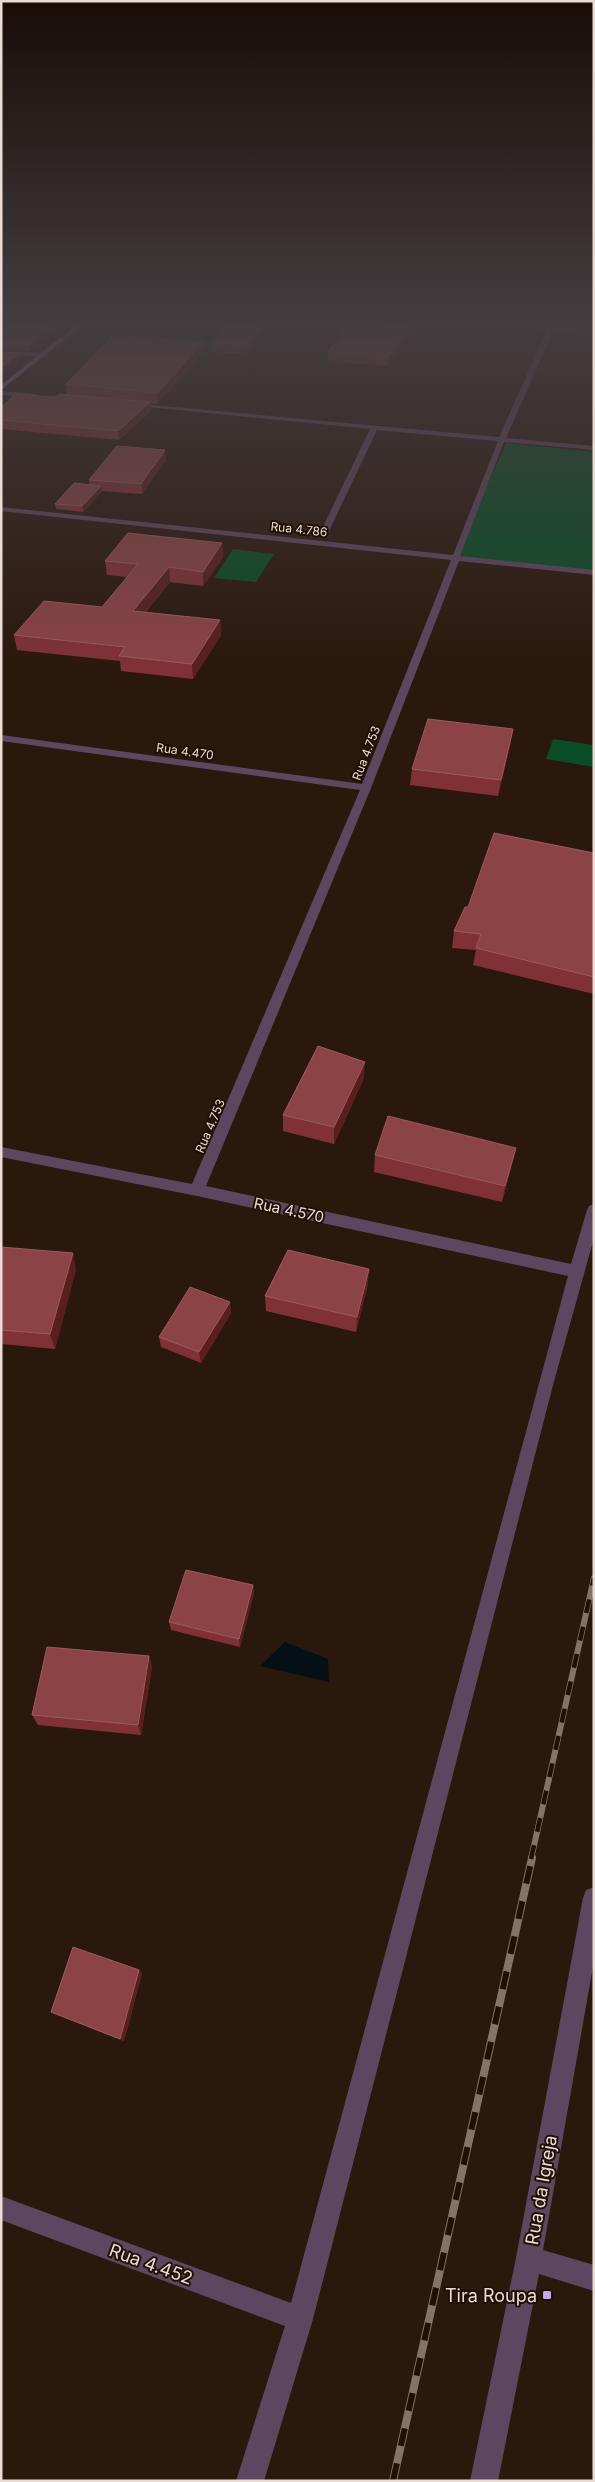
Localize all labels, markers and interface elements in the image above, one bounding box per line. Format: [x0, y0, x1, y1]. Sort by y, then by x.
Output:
street label: Rua 4.786 [270, 519, 328, 539]
street label: Rua 4.753 [349, 724, 383, 782]
street label: Rua 4.470 [155, 740, 215, 762]
street label: Rua 4.753 [192, 1097, 228, 1155]
street label: Rua 4.570 [252, 1193, 326, 1227]
street label: Rua da Igreja [521, 2134, 561, 2246]
street label: Rua 4.452 [106, 2239, 196, 2289]
place label: Tira Roupa [445, 2285, 537, 2306]
marker: Tira Roupa [541, 2289, 553, 2301]

